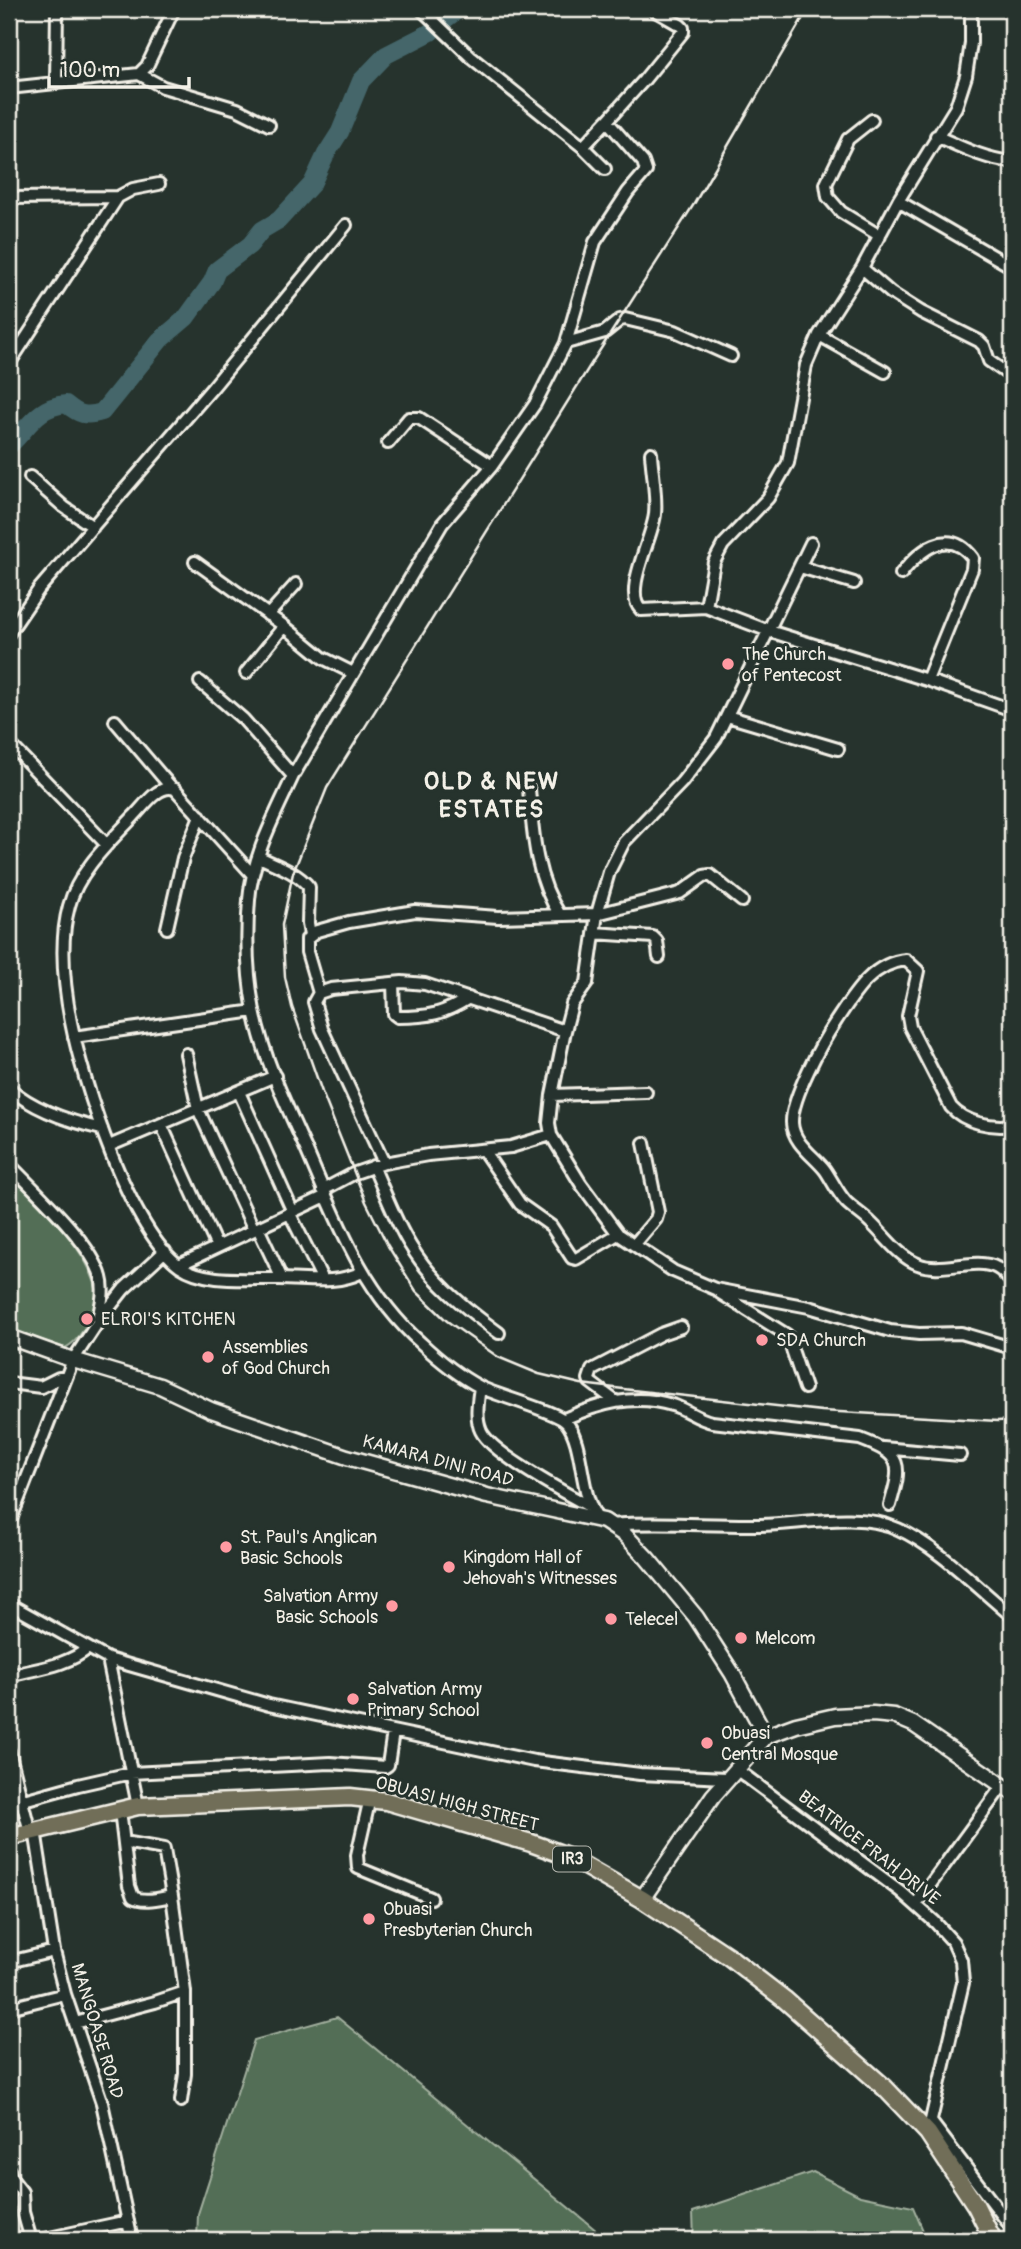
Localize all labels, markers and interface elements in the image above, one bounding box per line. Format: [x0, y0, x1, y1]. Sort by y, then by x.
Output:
scale bar [49, 46, 189, 90]
text: 100 m [60, 57, 120, 84]
place label: The Church of Pentecost [742, 643, 842, 687]
marker: The Church of Pentecost [720, 656, 736, 672]
district label: OLD & NEW ESTATES [424, 767, 560, 824]
place label: ELROI'S KITCHEN [101, 1308, 236, 1331]
marker: ELROI'S KITCHEN [79, 1311, 95, 1327]
place label: SDA Church [776, 1329, 866, 1352]
marker: SDA Church [754, 1332, 770, 1348]
place label: Assemblies of God Church [222, 1336, 330, 1380]
marker: Assemblies of God Church [200, 1349, 216, 1365]
street label: KAMARA DINI ROAD [360, 1430, 516, 1492]
place label: St. Paul's Anglican Basic Schools [240, 1526, 377, 1570]
marker: St. Paul's Anglican Basic Schools [218, 1539, 234, 1555]
place label: Kingdom Hall of Jehovah's Witnesses [463, 1546, 617, 1590]
marker: Kingdom Hall of Jehovah's Witnesses [441, 1559, 457, 1575]
place label: Salvation Army Basic Schools [263, 1585, 378, 1629]
marker: Salvation Army Basic Schools [384, 1598, 400, 1614]
place label: Telecel [625, 1608, 678, 1631]
marker: Telecel [603, 1611, 619, 1627]
place label: Melcom [755, 1627, 815, 1650]
marker: Melcom [733, 1630, 749, 1646]
place label: Salvation Army Primary School [367, 1678, 482, 1722]
marker: Salvation Army Primary School [345, 1691, 361, 1707]
place label: Obuasi Central Mosque [721, 1722, 838, 1766]
marker: Obuasi Central Mosque [699, 1735, 715, 1751]
street label: OBUASI HIGH STREET [373, 1771, 541, 1837]
street label: BEATRICE PRAH DRIVE [793, 1785, 945, 1911]
road number: IR3 [553, 1846, 591, 1871]
place label: Obuasi Presbyterian Church [383, 1898, 532, 1942]
marker: Obuasi Presbyterian Church [361, 1911, 377, 1927]
street label: MANGOASE ROAD [65, 1960, 129, 2102]

